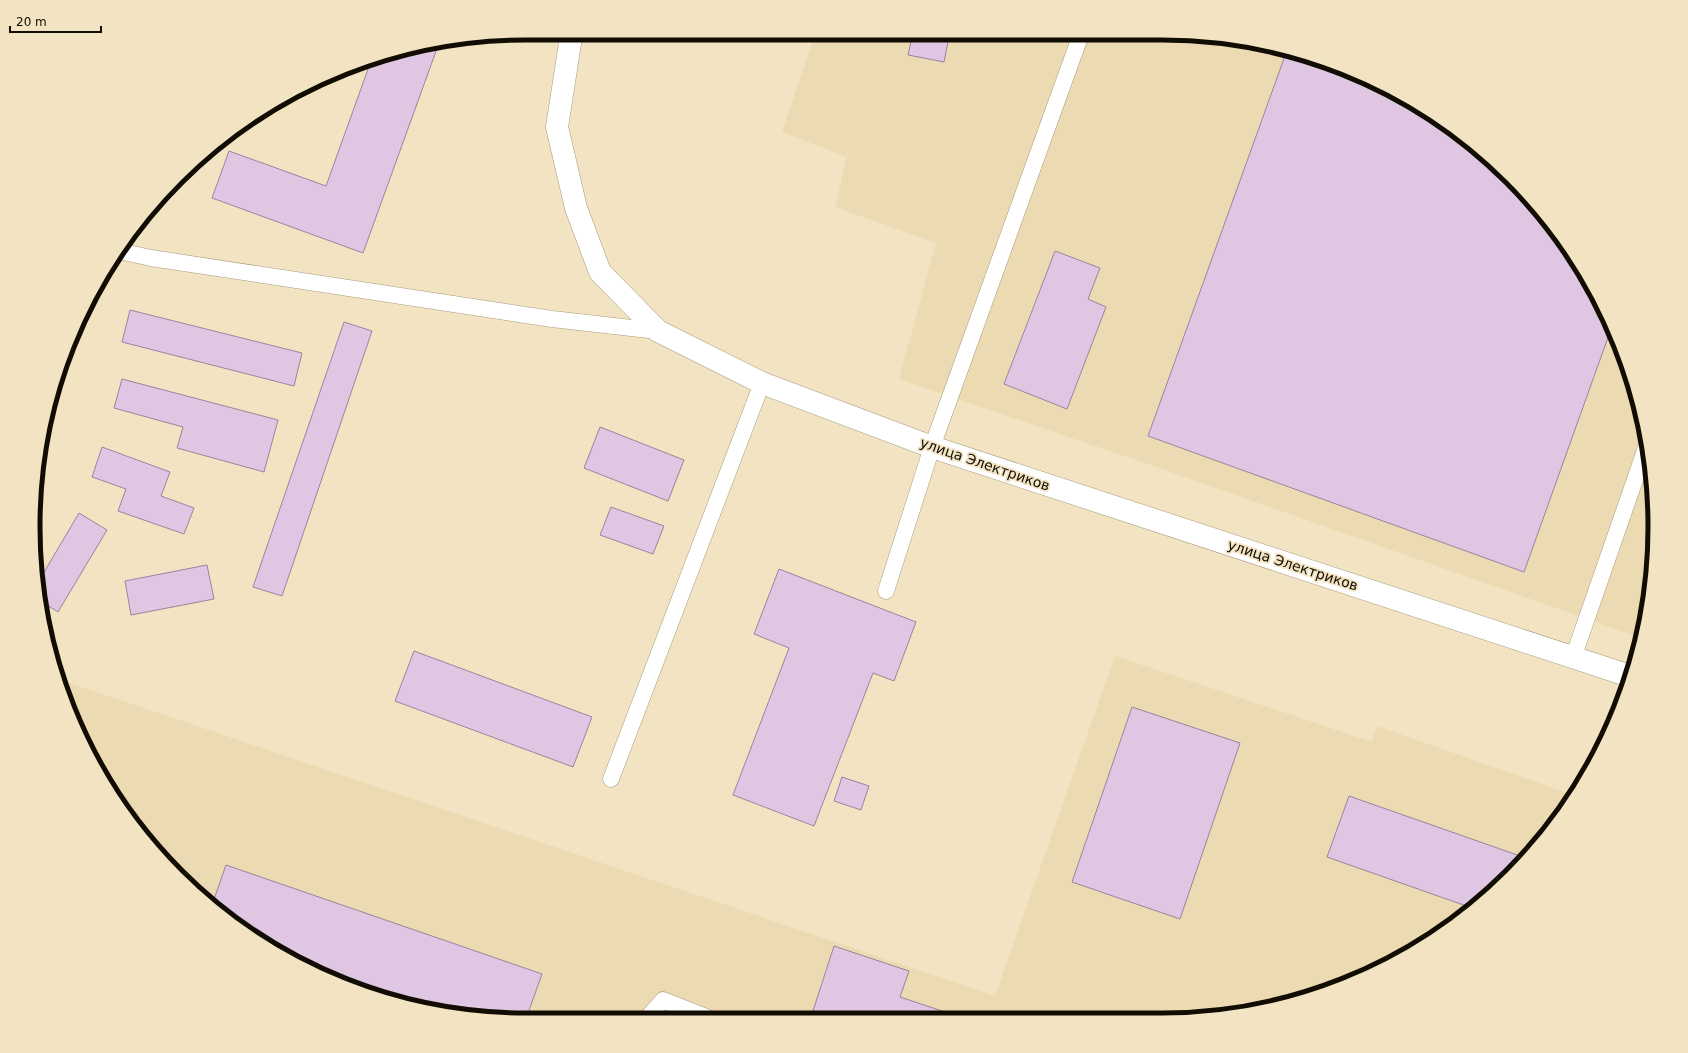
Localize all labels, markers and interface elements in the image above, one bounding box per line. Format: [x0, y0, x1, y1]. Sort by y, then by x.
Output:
scale bar [10, 8, 101, 34]
text: 20 m [16, 15, 47, 29]
street label: улица Электриков [918, 434, 1052, 494]
street label: улица Электриков [1226, 536, 1360, 594]

